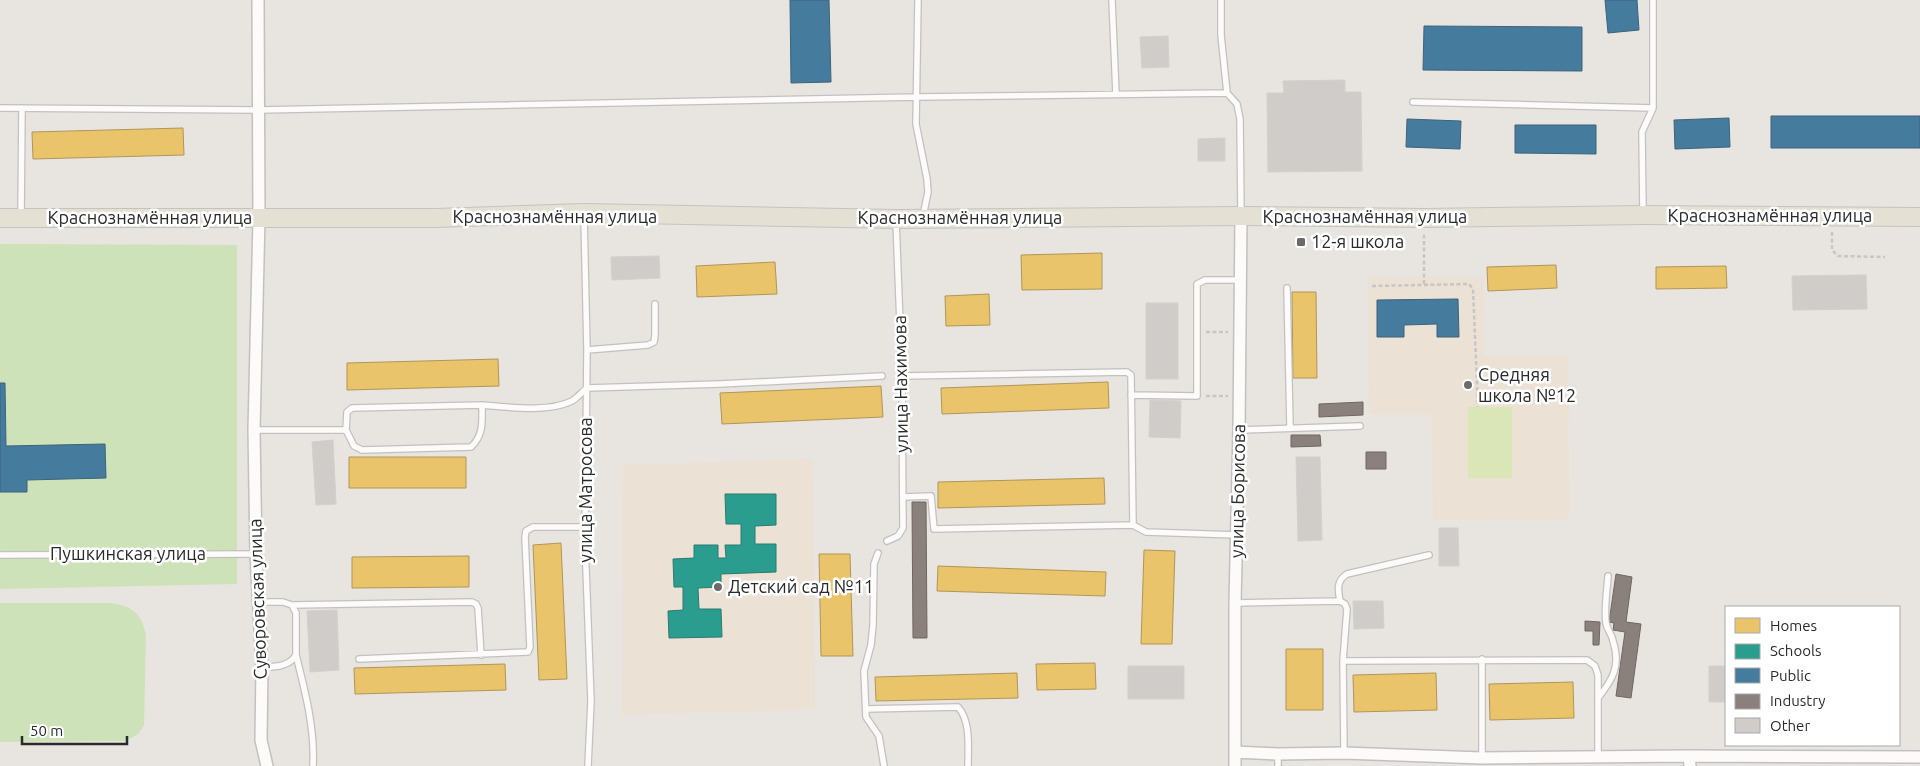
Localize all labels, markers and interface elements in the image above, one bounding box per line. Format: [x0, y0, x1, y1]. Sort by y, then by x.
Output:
street label: Краснознамённая улица [1668, 205, 1872, 225]
street label: Краснознамённая улица [453, 206, 657, 226]
street label: Краснознамённая улица [1263, 206, 1467, 226]
street label: Краснознамённая улица [48, 207, 252, 227]
street label: Краснознамённая улица [858, 207, 1062, 227]
place label: 12-я школа [1311, 231, 1404, 251]
marker: 12-я школа [1295, 236, 1307, 248]
street label: улица Нахимова [889, 315, 911, 453]
place label: Средняя школа №12 [1478, 364, 1576, 405]
marker: Средняя школа №12 [1462, 379, 1474, 391]
street label: улица Матросова [575, 417, 595, 563]
street label: улица Борисова [1226, 424, 1248, 558]
street label: Суворовская улица [244, 518, 270, 680]
street label: Пушкинская улица [50, 543, 206, 563]
place label: Детский сад №11 [728, 576, 874, 596]
marker: Детский сад №11 [712, 581, 724, 593]
legend [1725, 606, 1900, 746]
text: Homes [1770, 617, 1817, 634]
text: Schools [1770, 642, 1821, 659]
text: Public [1770, 667, 1811, 684]
text: Industry [1770, 692, 1825, 709]
scale bar [22, 714, 128, 746]
text: Other [1770, 717, 1810, 734]
text: 50 m [30, 722, 63, 739]

